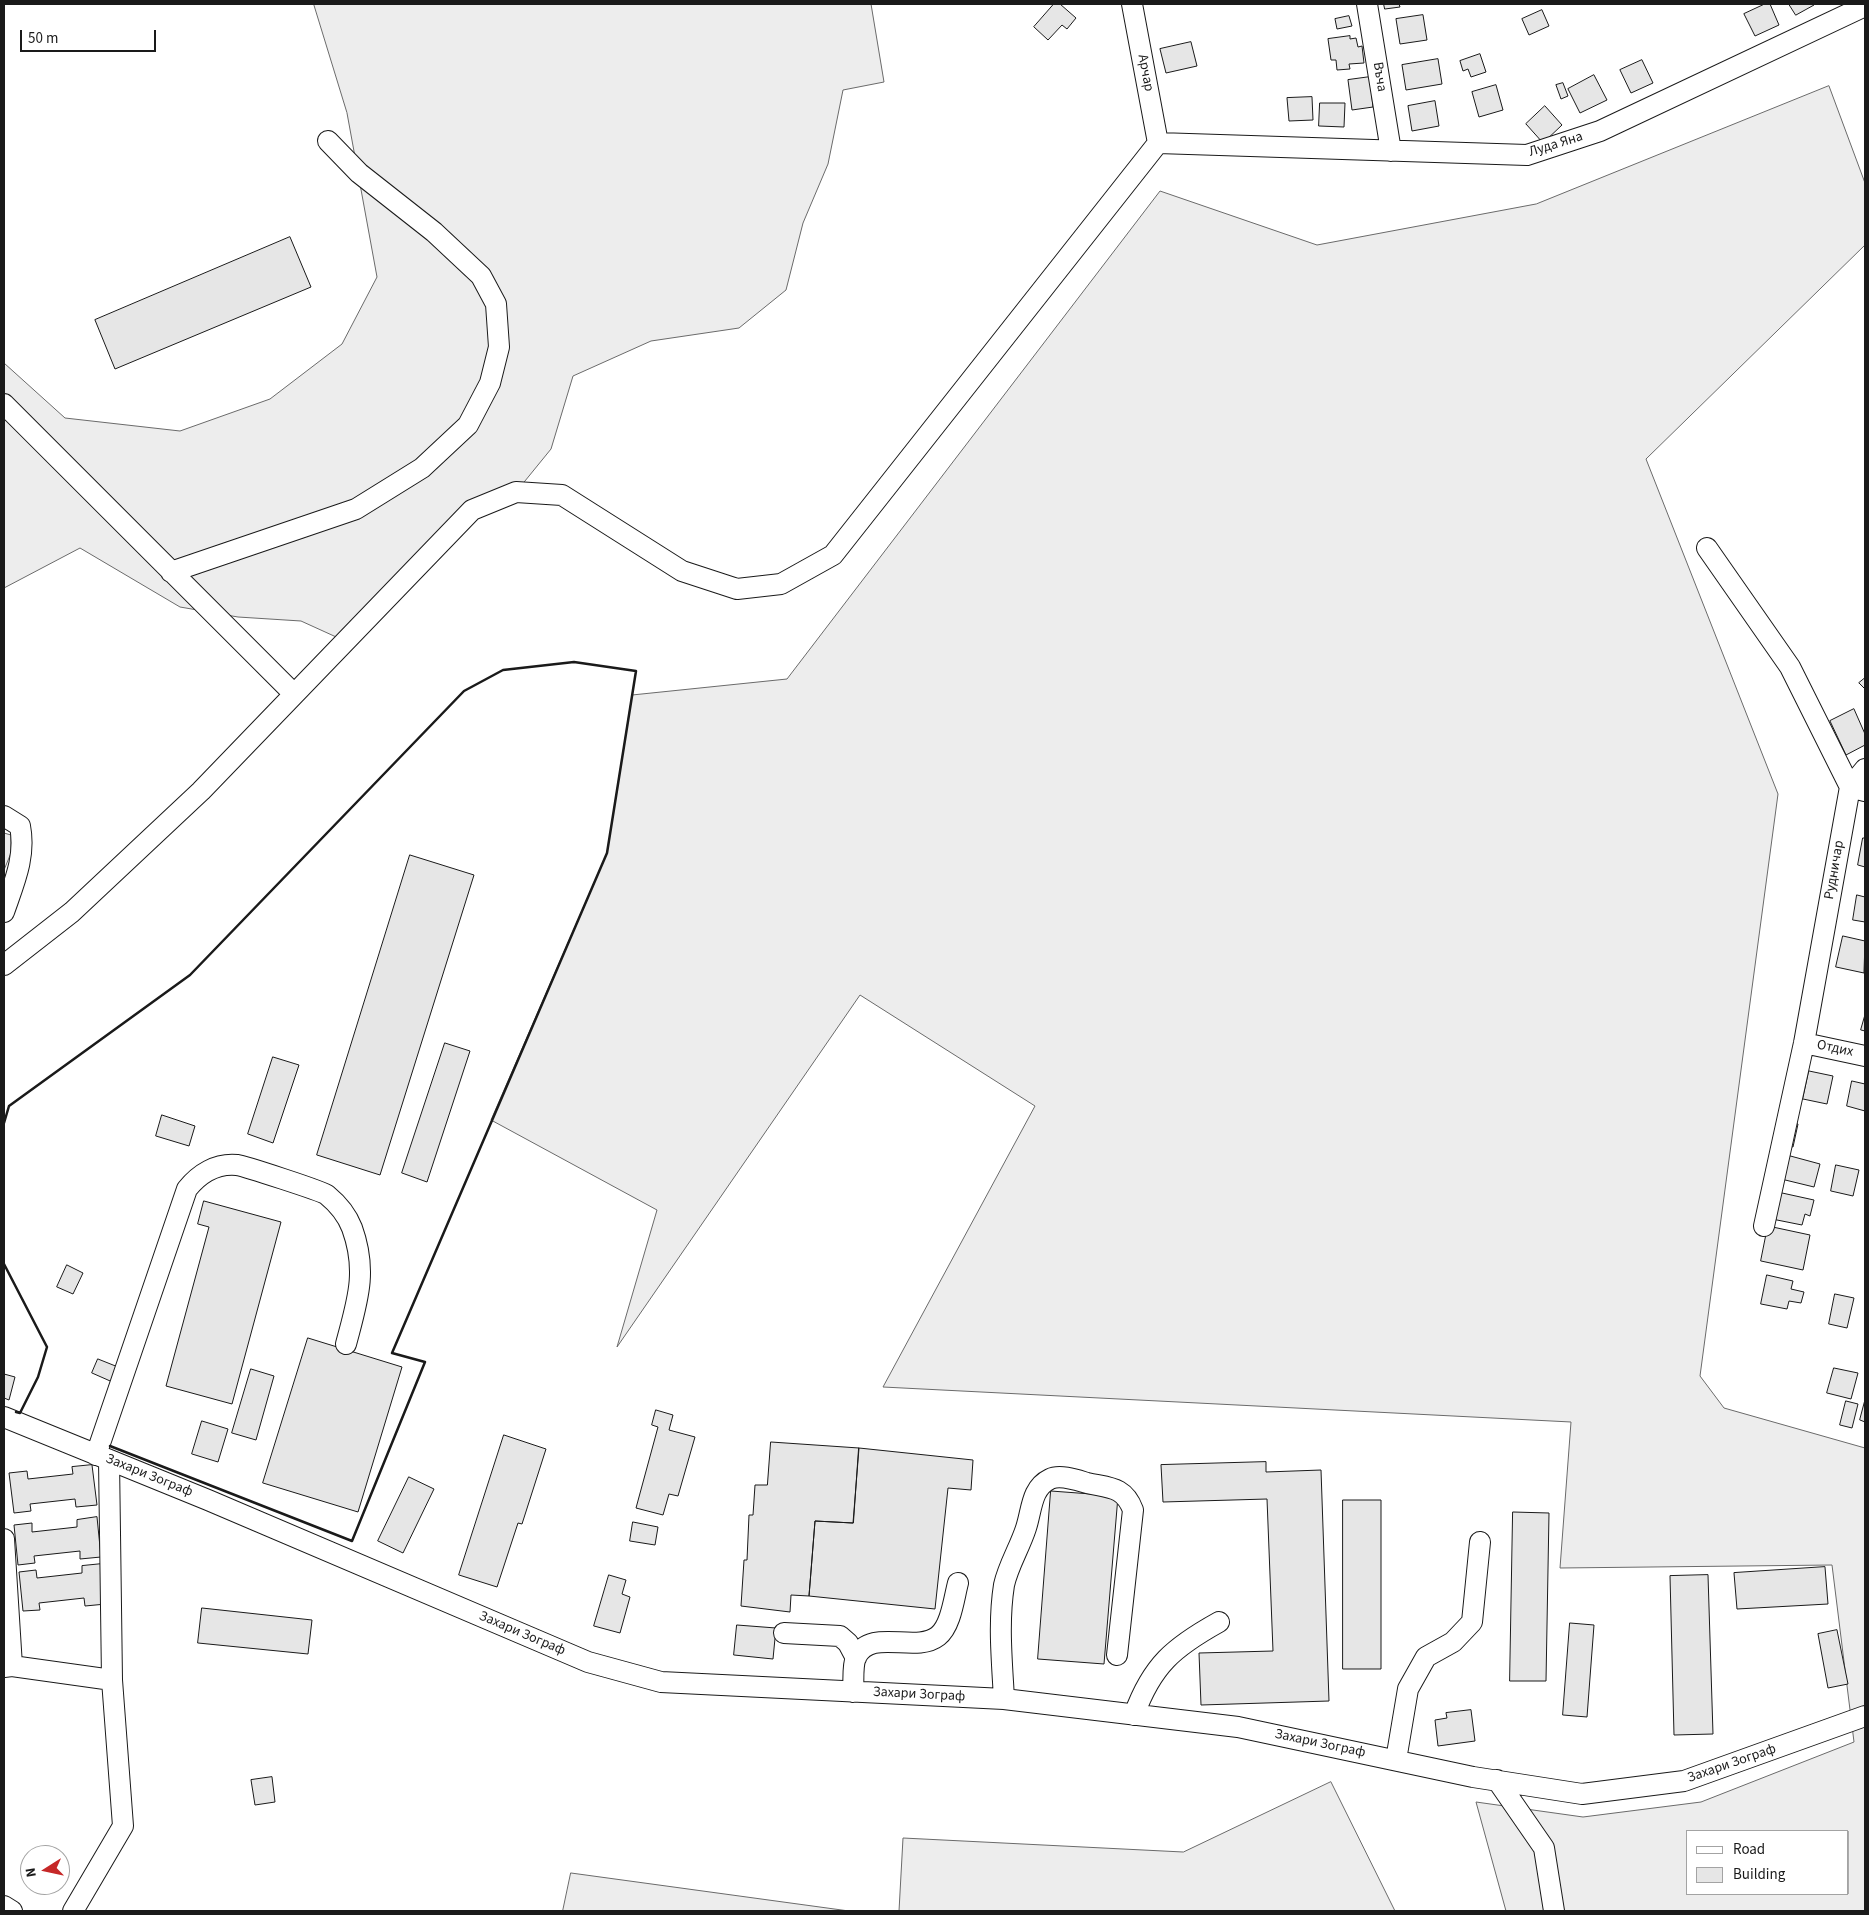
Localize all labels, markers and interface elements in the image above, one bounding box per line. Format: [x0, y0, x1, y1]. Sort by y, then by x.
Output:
scale bar [22, 20, 159, 52]
text: 50 m [28, 28, 58, 49]
street label: Арчар [1133, 53, 1157, 93]
street label: Въча [1368, 61, 1390, 93]
street label: Луда Яна [1527, 129, 1585, 161]
street label: Рудничар [1822, 839, 1848, 901]
street label: Отдих [1815, 1037, 1855, 1061]
street label: Захари Зограф [103, 1451, 195, 1501]
street label: Захари Зограф [476, 1608, 568, 1660]
street label: Захари Зограф [872, 1684, 966, 1706]
street label: Захари Зограф [1273, 1726, 1367, 1762]
street label: Захари Зограф [1686, 1741, 1778, 1787]
legend [1686, 1830, 1849, 1895]
text: Road [1733, 1839, 1765, 1860]
north arrow [20, 1845, 70, 1895]
text: Building [1733, 1864, 1785, 1885]
text: N [21, 1866, 42, 1879]

